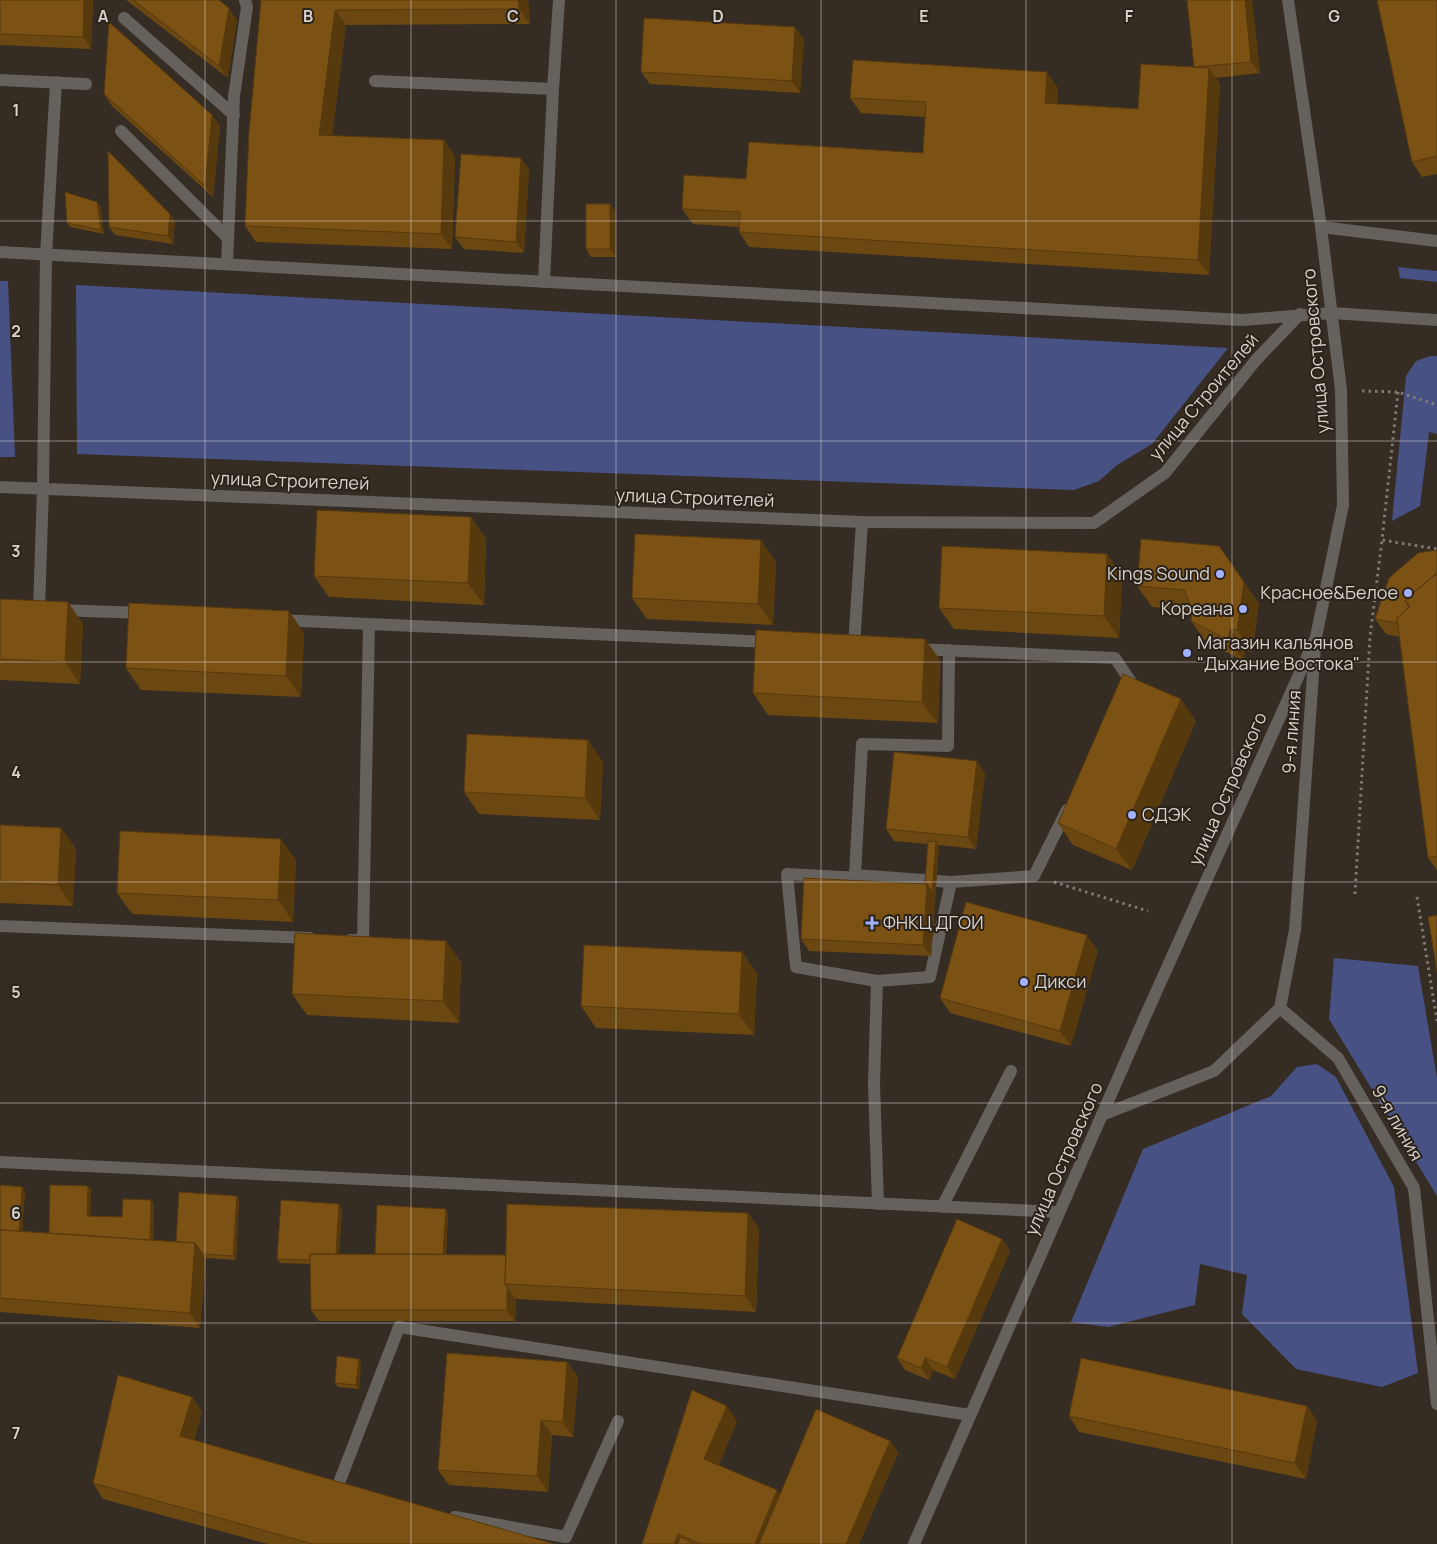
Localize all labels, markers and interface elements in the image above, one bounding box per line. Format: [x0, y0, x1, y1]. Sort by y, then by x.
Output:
text: A [98, 5, 109, 27]
text: B [303, 5, 313, 27]
text: C [507, 5, 519, 27]
text: D [712, 5, 724, 27]
text: E [919, 5, 929, 27]
text: F [1125, 5, 1134, 27]
text: G [1328, 5, 1340, 27]
text: 1 [12, 99, 20, 121]
street label: улица Островского [1296, 268, 1334, 435]
text: 2 [11, 320, 21, 342]
street label: улица Строителей [1143, 328, 1263, 465]
street label: улица Строителей [210, 465, 370, 495]
street label: улица Строителей [615, 482, 775, 512]
text: 3 [11, 540, 21, 562]
place label: Kings Sound [1107, 561, 1210, 585]
marker: Kings Sound [1214, 568, 1226, 580]
place label: Красное&Белое [1260, 580, 1398, 604]
marker: Красное&Белое [1402, 587, 1414, 599]
place label: Кореана [1161, 596, 1233, 620]
marker: Кореана [1237, 603, 1249, 615]
place label: Магазин кальянов "Дыхание Востока" [1197, 630, 1360, 675]
marker: Магазин кальянов "Дыхание Востока" [1181, 647, 1193, 659]
street label: 9-я линия [1276, 689, 1306, 775]
street label: улица Островского [1182, 708, 1272, 869]
text: 4 [11, 761, 21, 783]
place label: СДЭК [1142, 802, 1191, 826]
marker: СДЭК [1126, 809, 1138, 821]
place label: ФНКЦ ДГОИ [883, 910, 983, 934]
marker: ФНКЦ ДГОИ [865, 916, 879, 930]
place label: Дикси [1034, 969, 1086, 993]
marker: Дикси [1018, 976, 1030, 988]
text: 5 [11, 981, 21, 1003]
street label: улица Островского [1018, 1078, 1108, 1239]
street label: 9-я линия [1367, 1080, 1429, 1165]
text: 6 [11, 1202, 21, 1224]
text: 7 [12, 1422, 20, 1444]

